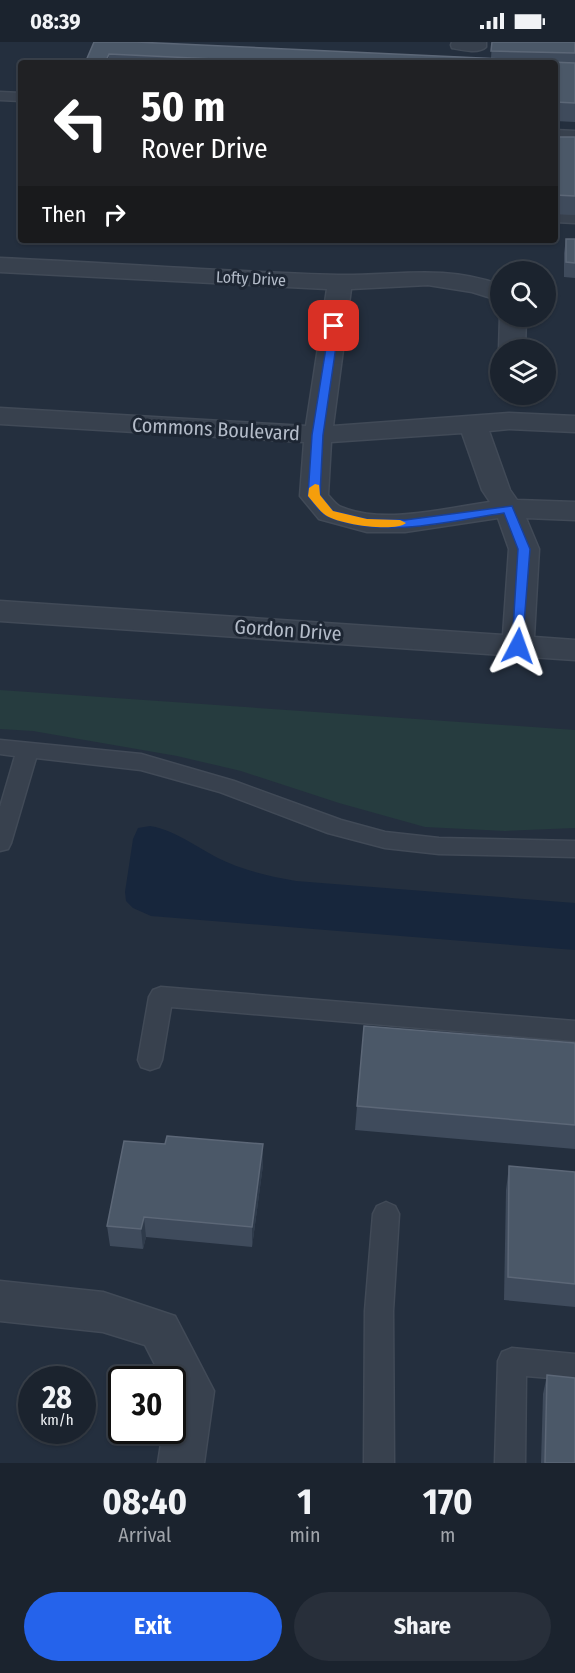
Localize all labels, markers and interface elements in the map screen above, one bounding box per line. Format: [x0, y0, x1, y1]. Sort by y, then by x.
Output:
text: 08:39 [30, 8, 81, 35]
text: 50 m [141, 82, 225, 132]
icon: left [42, 84, 120, 162]
text: Rover Drive [141, 133, 268, 165]
icon: right [98, 198, 131, 231]
text: Then [42, 201, 86, 228]
map controls [490, 261, 556, 405]
button: search [490, 261, 556, 327]
street label: Lofty Drive [216, 267, 287, 290]
pin [308, 300, 359, 351]
icon: arrive [317, 309, 350, 342]
button: layers [490, 339, 556, 405]
street label: Commons Boulevard [132, 413, 300, 445]
street label: Gordon Drive [234, 614, 342, 646]
position arrow [486, 614, 550, 678]
speed limit sign: 30 [108, 1366, 186, 1444]
text: 28 [42, 1380, 72, 1416]
text: km/h [40, 1411, 74, 1429]
text: 08:40 [102, 1480, 187, 1524]
text: 1 [297, 1480, 313, 1524]
text: 170 [423, 1480, 473, 1524]
text: Arrival [118, 1523, 171, 1547]
text: min [289, 1523, 320, 1547]
text: m [440, 1523, 455, 1547]
button: Exit [24, 1592, 282, 1661]
button: Share [294, 1592, 551, 1661]

